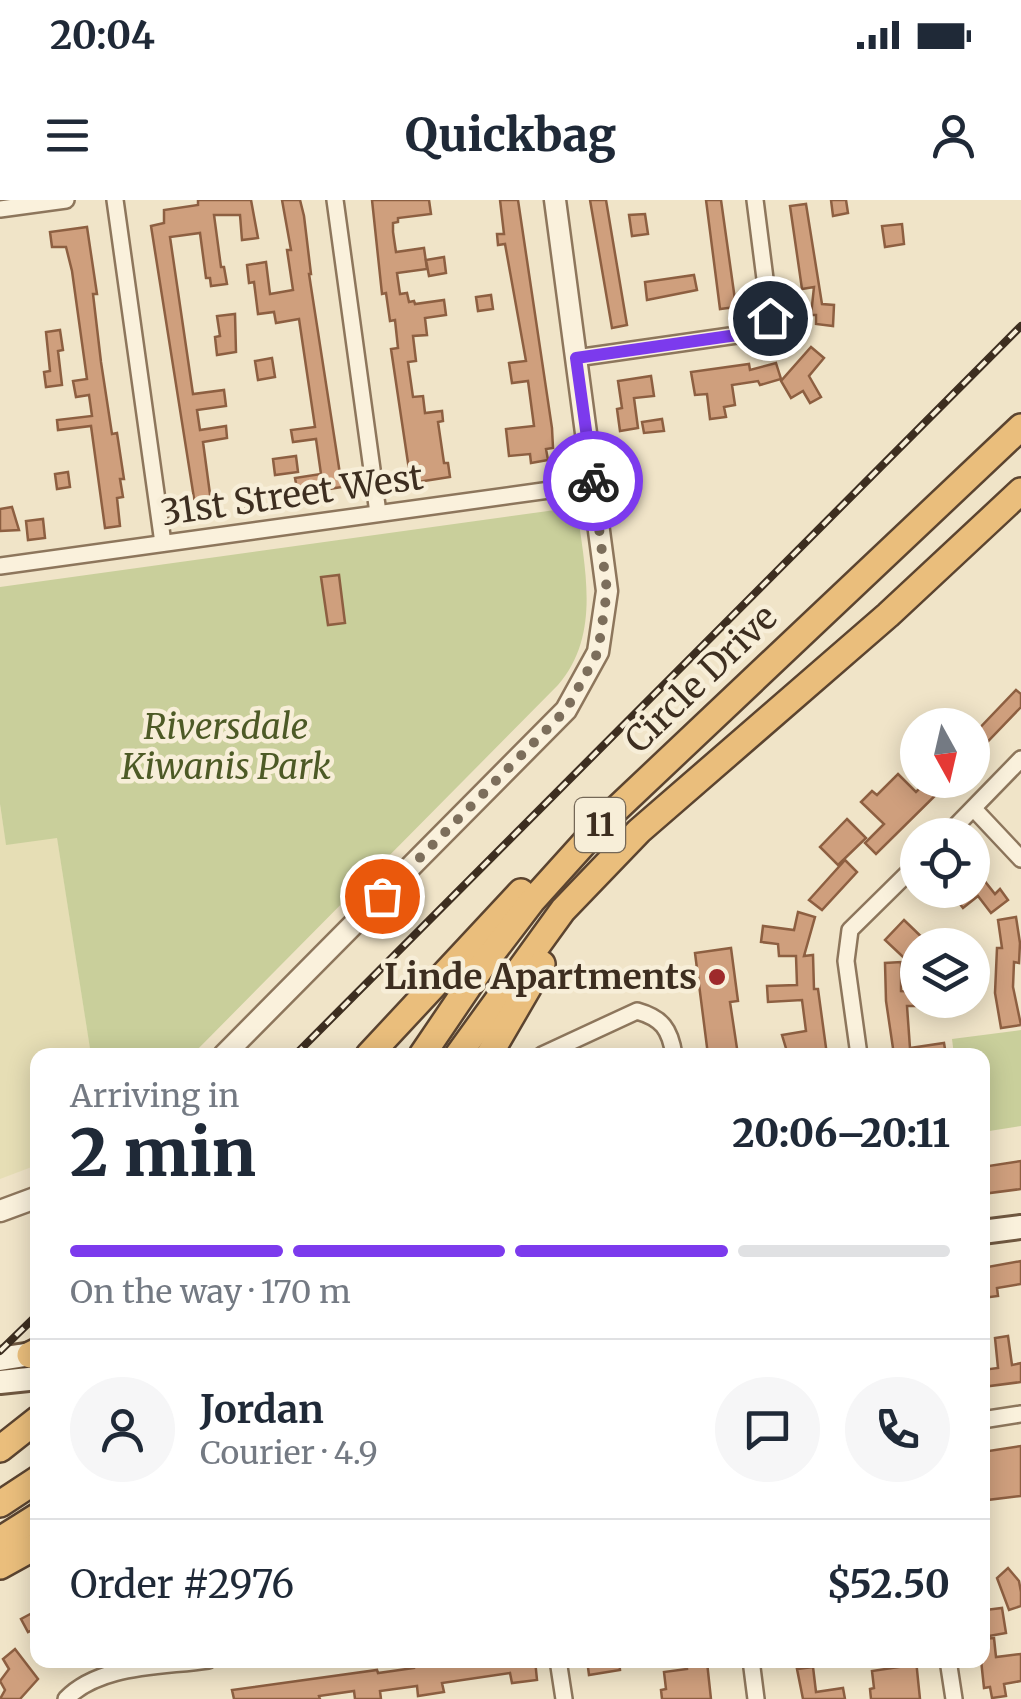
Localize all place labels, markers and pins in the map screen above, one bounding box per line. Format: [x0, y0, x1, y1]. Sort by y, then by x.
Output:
pin [728, 276, 813, 361]
pin [340, 854, 425, 939]
place label: Linde Apartments [384, 955, 697, 999]
marker: Linde Apartments [706, 966, 728, 988]

